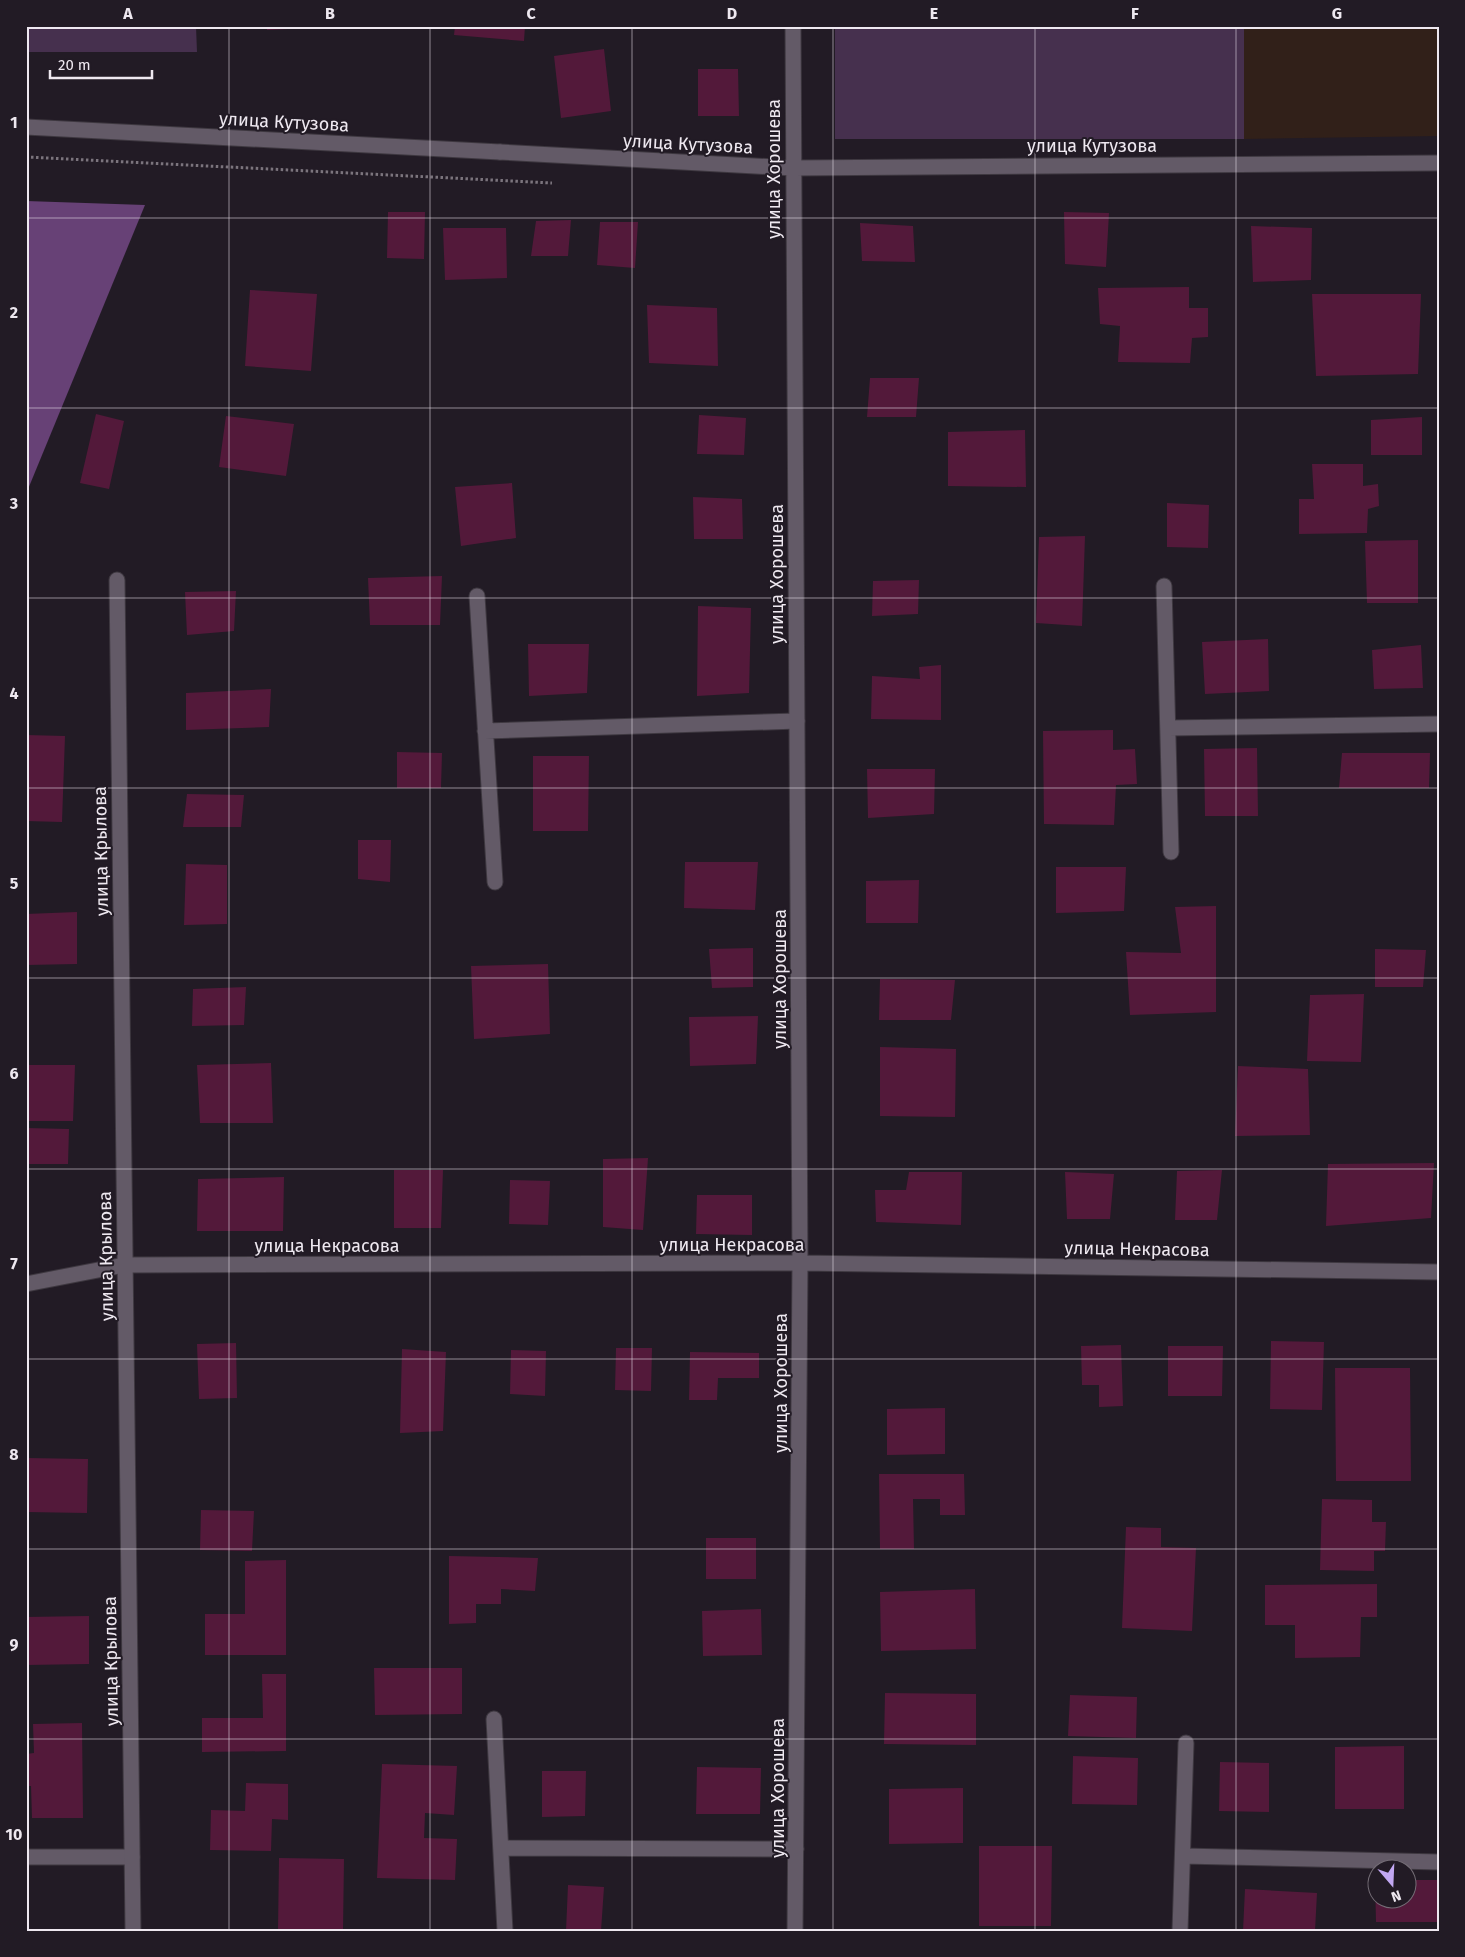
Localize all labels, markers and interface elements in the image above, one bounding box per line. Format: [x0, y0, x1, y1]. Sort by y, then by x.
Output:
text: A [122, 4, 133, 23]
text: B [325, 4, 335, 23]
text: C [526, 4, 536, 23]
text: D [727, 4, 737, 23]
text: E [930, 4, 938, 23]
text: F [1131, 4, 1139, 23]
text: G [1332, 4, 1342, 23]
scale bar [50, 48, 152, 80]
text: 20 m [58, 56, 91, 74]
street label: улица Хорошева [763, 99, 785, 239]
street label: улица Кутузова [218, 108, 350, 136]
text: 1 [10, 113, 18, 132]
street label: улица Кутузова [622, 130, 754, 158]
street label: улица Кутузова [1027, 135, 1157, 157]
text: 2 [10, 303, 18, 322]
text: 3 [9, 494, 18, 513]
street label: улица Хорошева [766, 504, 788, 644]
text: 4 [9, 684, 19, 703]
street label: улица Крылова [89, 786, 113, 916]
text: 5 [10, 874, 19, 893]
street label: улица Хорошева [769, 909, 791, 1049]
text: 6 [9, 1064, 19, 1083]
street label: улица Крылова [94, 1191, 118, 1321]
street label: улица Некрасова [659, 1234, 805, 1256]
street label: улица Некрасова [254, 1235, 400, 1257]
street label: улица Некрасова [1064, 1237, 1210, 1261]
text: 7 [10, 1254, 18, 1273]
street label: улица Хорошева [770, 1313, 792, 1453]
text: 8 [9, 1445, 19, 1464]
street label: улица Крылова [99, 1596, 123, 1726]
text: 9 [10, 1635, 19, 1654]
street label: улица Хорошева [767, 1718, 789, 1858]
text: 10 [6, 1825, 22, 1844]
north arrow [1368, 1860, 1418, 1910]
text: N [1389, 1886, 1403, 1905]

